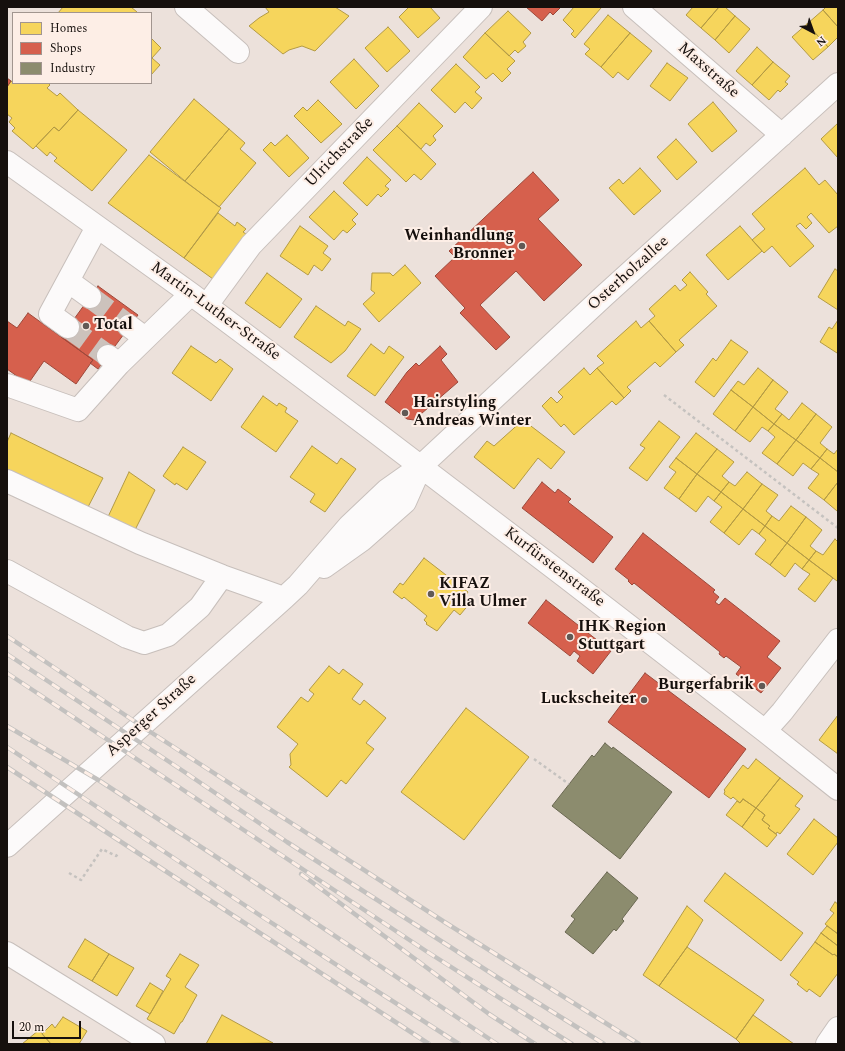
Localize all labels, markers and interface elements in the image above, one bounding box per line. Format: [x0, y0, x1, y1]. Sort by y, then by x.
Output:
legend [12, 12, 152, 84]
north arrow [793, 12, 833, 52]
text: Homes [50, 19, 88, 38]
text: N [812, 32, 830, 51]
text: Shops [50, 39, 82, 58]
street label: Maxstraße [673, 39, 743, 103]
text: Industry [50, 59, 95, 78]
street label: Ulrichstraße [302, 114, 378, 192]
place label: Weinhandlung Bronner [404, 227, 514, 265]
street label: Osterholzallee [585, 233, 673, 315]
marker: Weinhandlung Bronner [517, 241, 527, 251]
street label: Martin-Luther-Straße [146, 258, 284, 366]
place label: Total [94, 316, 133, 336]
marker: Total [81, 321, 91, 331]
place label: Hairstyling Andreas Winter [413, 394, 531, 432]
marker: Hairstyling Andreas Winter [400, 408, 410, 418]
street label: Kurfürstenstraße [500, 524, 608, 612]
place label: KIFAZ Villa Ulmer [439, 575, 527, 613]
marker: KIFAZ Villa Ulmer [426, 589, 436, 599]
place label: IHK Region Stuttgart [578, 618, 666, 656]
marker: IHK Region Stuttgart [565, 632, 575, 642]
street label: Asperger Straße [103, 670, 201, 762]
place label: Burgerfabrik [658, 676, 754, 696]
marker: Burgerfabrik [757, 681, 767, 691]
place label: Luckscheiter [540, 690, 636, 710]
marker: Luckscheiter [639, 695, 649, 705]
scale bar [14, 1013, 83, 1039]
text: 20 m [19, 1018, 44, 1037]

